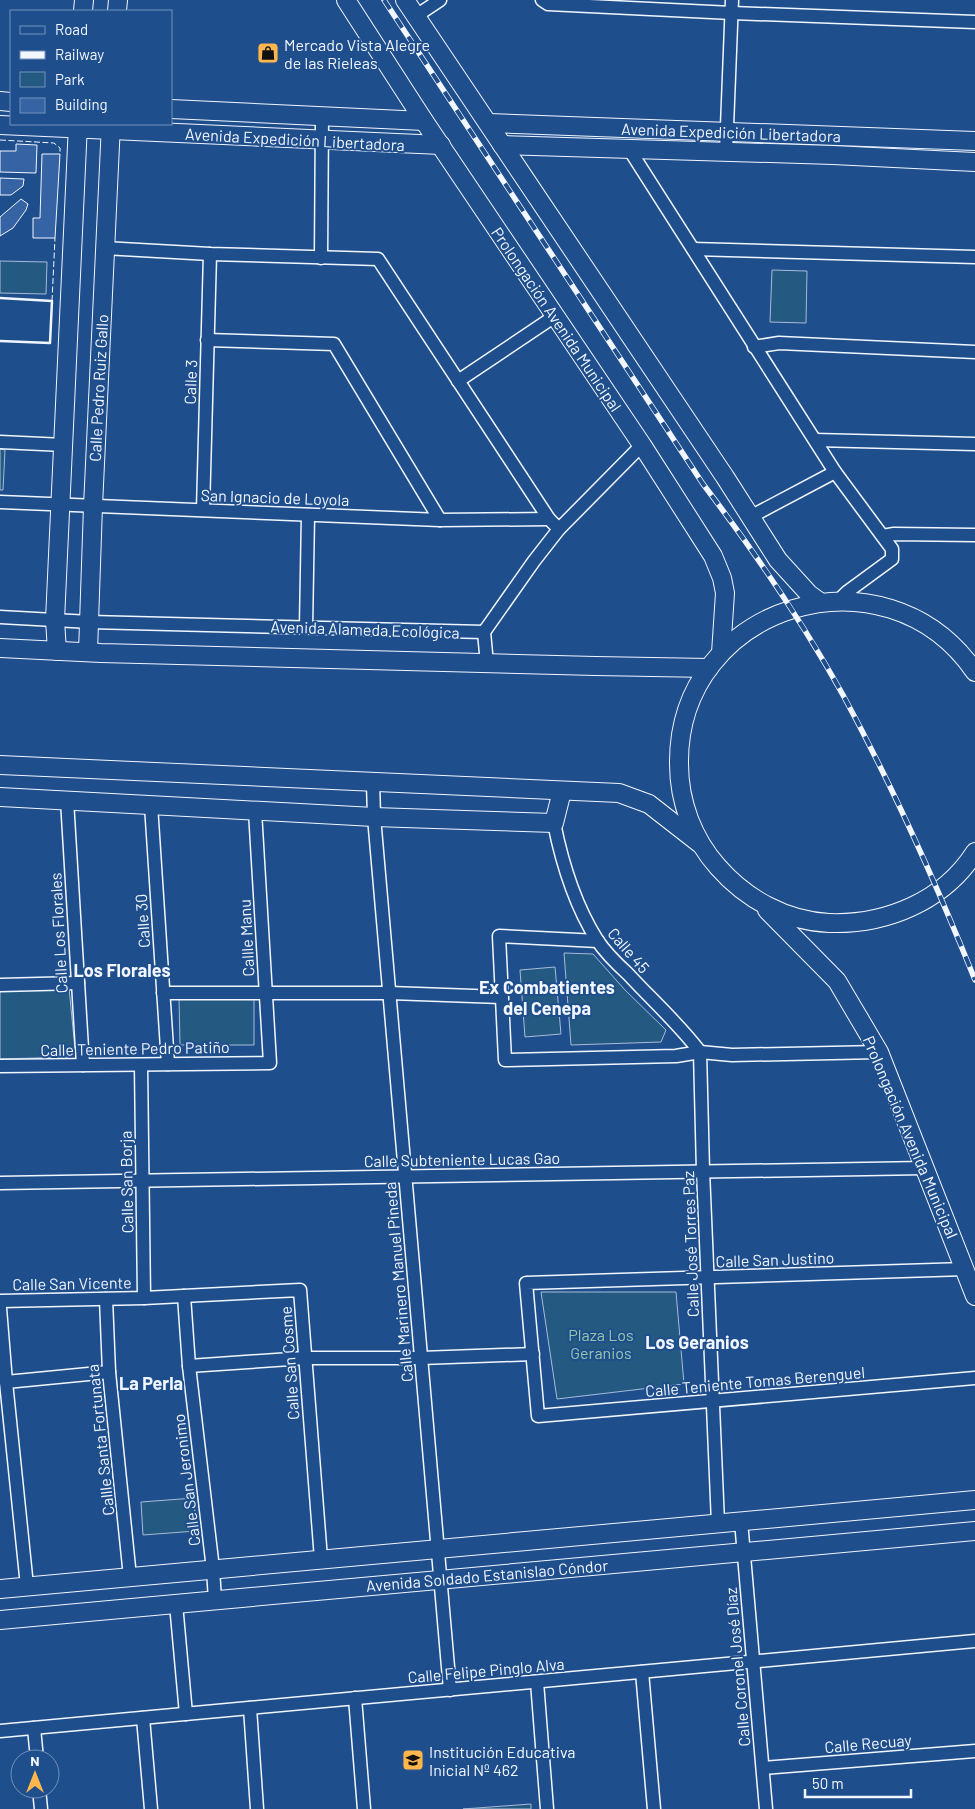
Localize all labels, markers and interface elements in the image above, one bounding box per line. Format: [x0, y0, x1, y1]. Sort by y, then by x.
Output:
legend [10, 10, 172, 125]
text: Road [55, 20, 88, 38]
place label: Mercado Vista Alegre de las Rieleas [284, 35, 430, 72]
shop icon: Mercado Vista Alegre de las Rieleas [256, 41, 280, 65]
text: Railway [55, 45, 104, 63]
text: Park [55, 70, 85, 88]
text: Building [55, 95, 108, 113]
street label: Avenida Expedición Libertadora [621, 119, 841, 145]
street label: Avenida Expedición Libertadora [185, 124, 405, 154]
street label: Prolongación Avenida Municipal [488, 223, 626, 415]
street label: Calle Pedro Ruiz Gallo [85, 314, 111, 462]
street label: Calle 3 [180, 359, 200, 405]
street label: San Ignacio de Loyola [200, 485, 350, 509]
street label: Avenida Alameda Ecológica [270, 616, 460, 642]
street label: Calle Los Florales [45, 872, 71, 994]
street label: Calle 30 [131, 893, 153, 949]
street label: Callle Manu [234, 899, 258, 977]
street label: Calle 45 [604, 923, 654, 977]
district label: Los Florales [74, 959, 170, 981]
district label: Ex Combatientes del Cenepa [479, 976, 615, 1019]
street label: Prolongación Avenida Municipal [860, 1033, 962, 1241]
street label: Calle Teniente Pedro Patiño [40, 1037, 230, 1059]
street label: Calle San Borja [116, 1130, 136, 1234]
street label: Calle Subteniente Lucas Gao [364, 1148, 560, 1170]
street label: Calle José Torres Paz [678, 1170, 702, 1318]
street label: Calle Marinero Manuel Pineda [380, 1181, 416, 1383]
street label: Calle San Justino [715, 1247, 835, 1271]
street label: Calle San Vicente [12, 1272, 132, 1294]
street label: Calle San Cosme [276, 1306, 302, 1420]
park label: Plaza Los Geranios [568, 1325, 634, 1362]
district label: Los Geranios [645, 1331, 749, 1353]
street label: Calle Teniente Tomas Berenguel [644, 1362, 866, 1400]
street label: Callle Santa Fortunata [83, 1363, 117, 1517]
district label: La Perla [119, 1372, 183, 1394]
street label: Calle San Jeronimo [168, 1413, 204, 1547]
street label: Avenida Soldado Estanislao Cóndor [365, 1555, 609, 1595]
street label: Calle Coronel José Díaz [721, 1587, 753, 1747]
street label: Calle Felipe Pinglo Alva [407, 1654, 565, 1686]
street label: Calle Recuay [824, 1730, 913, 1756]
place label: Institución Educativa Inicial Nº 462 [429, 1742, 575, 1779]
school or university icon: Institución Educativa Inicial Nº 462 [401, 1748, 425, 1772]
north arrow [10, 1749, 60, 1799]
text: N [30, 1752, 40, 1769]
scale bar [805, 1766, 911, 1798]
text: 50 m [812, 1774, 844, 1792]

